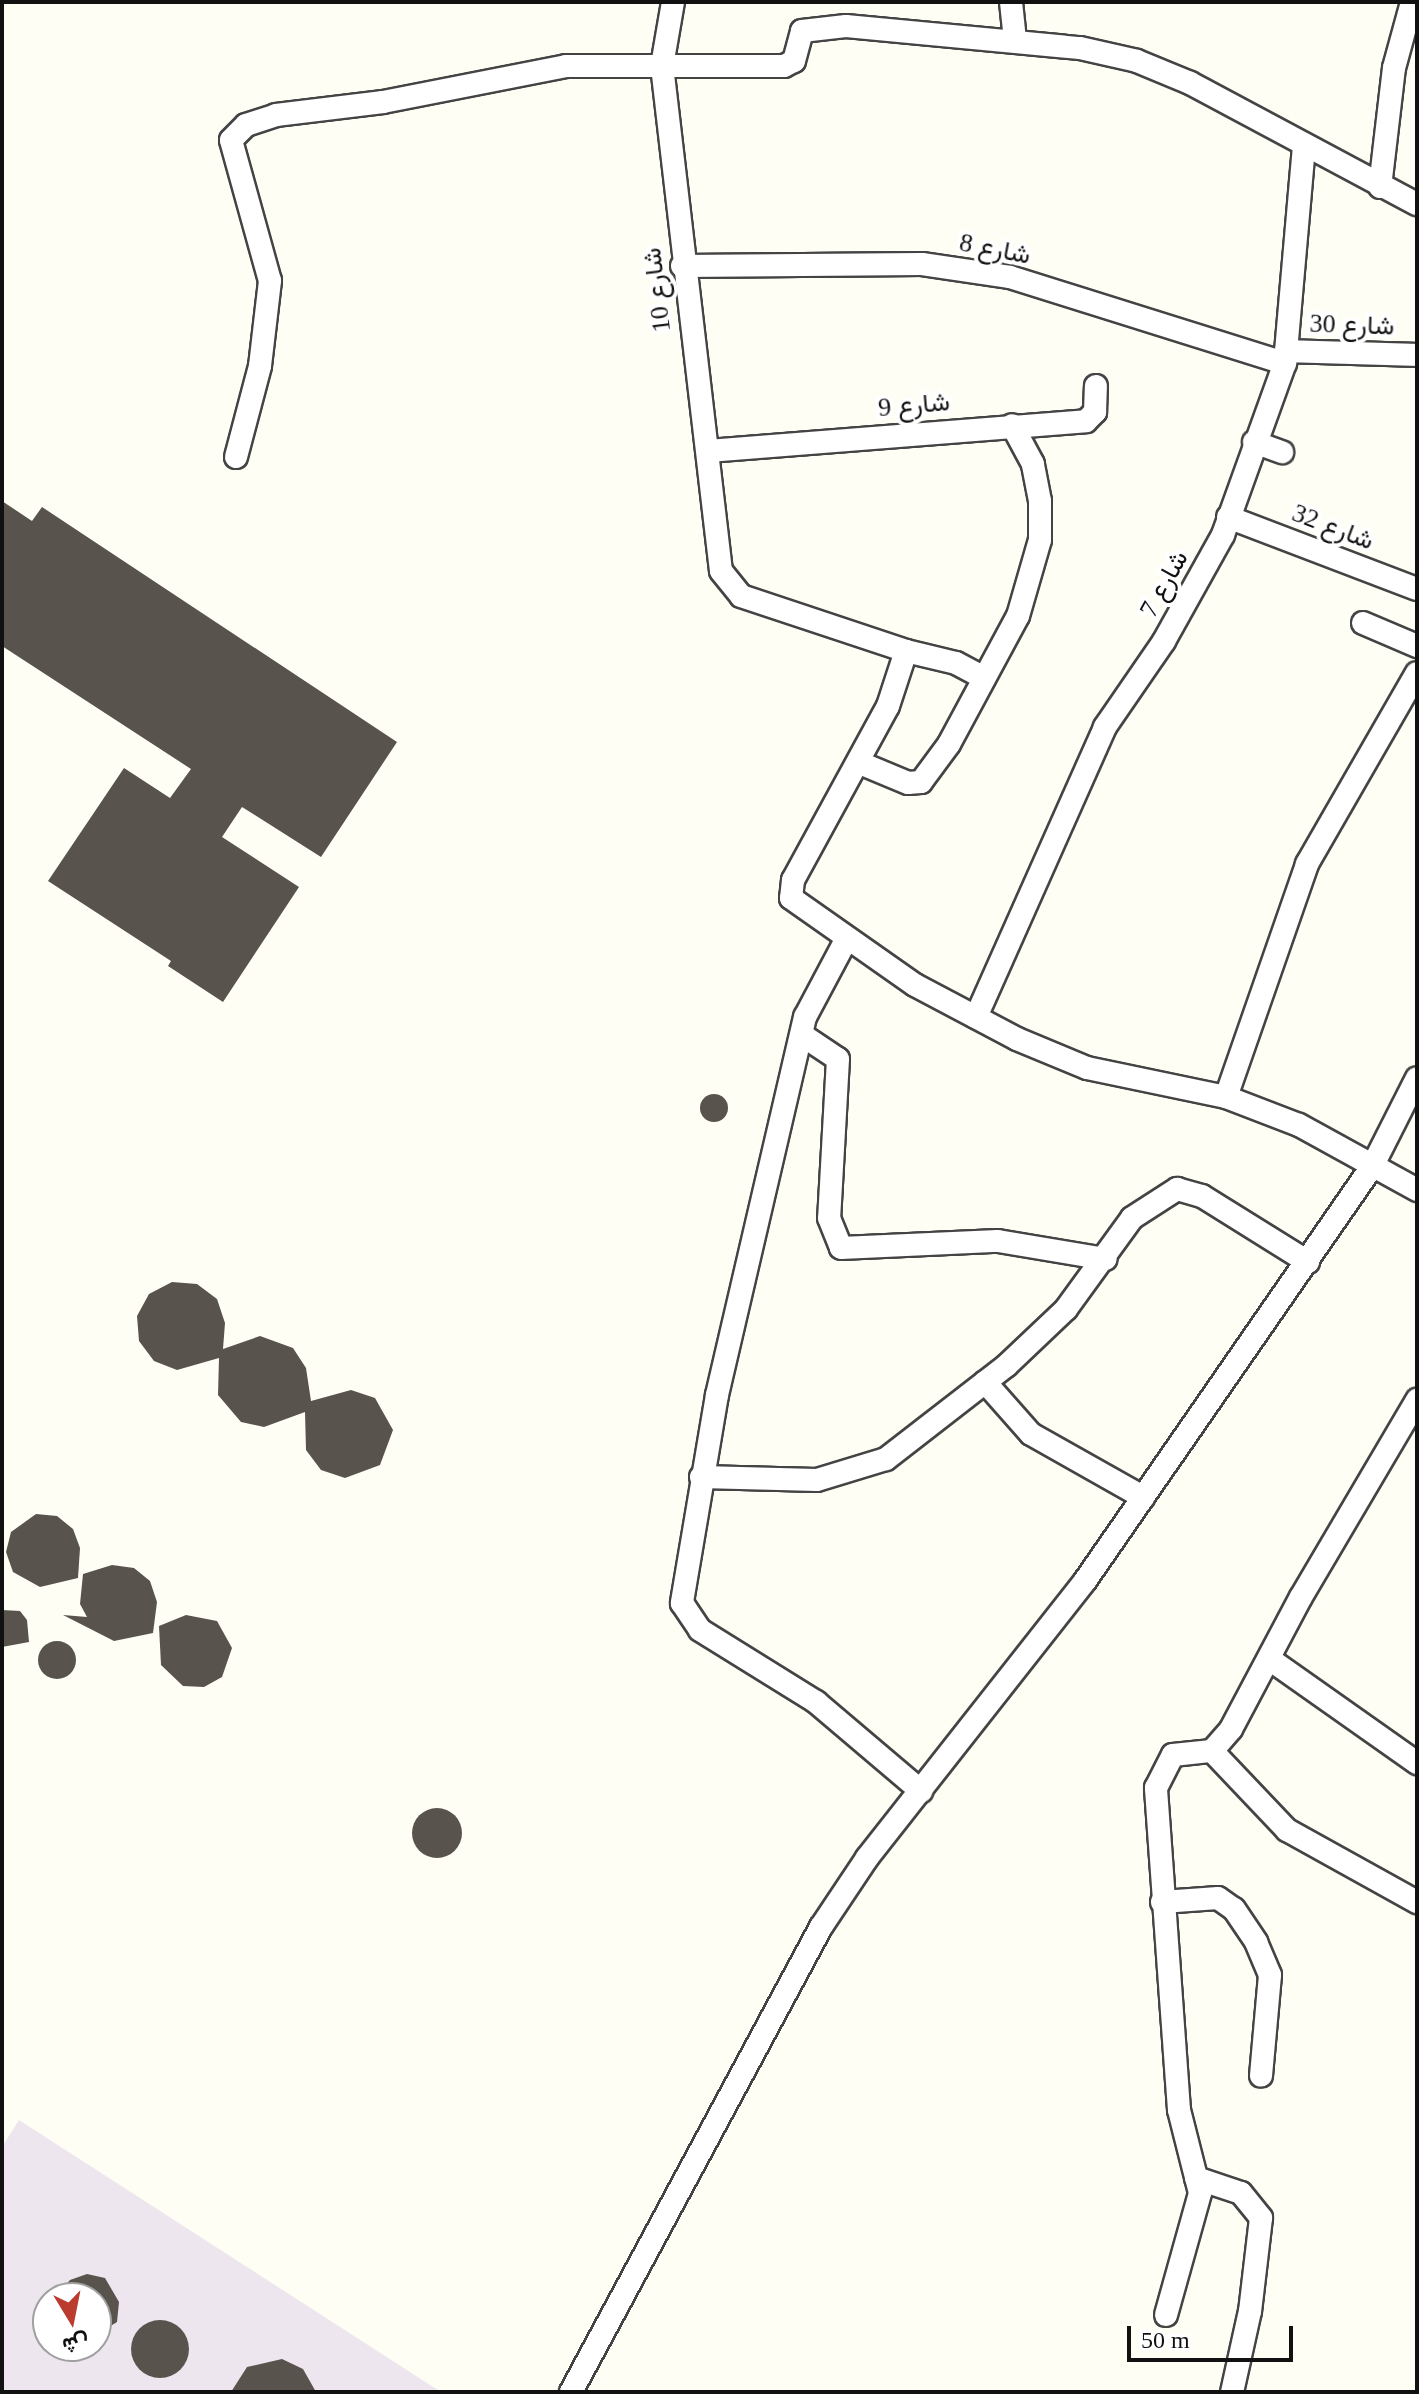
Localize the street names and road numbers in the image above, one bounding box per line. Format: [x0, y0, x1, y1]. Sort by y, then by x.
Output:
street label: شارع 8 [957, 227, 1033, 271]
street label: شارع 10 [636, 246, 678, 334]
street label: شارع 30 [1309, 308, 1395, 342]
street label: شارع 9 [877, 386, 951, 424]
street label: شارع 32 [1288, 497, 1378, 557]
street label: شارع 7 [1133, 545, 1195, 623]

